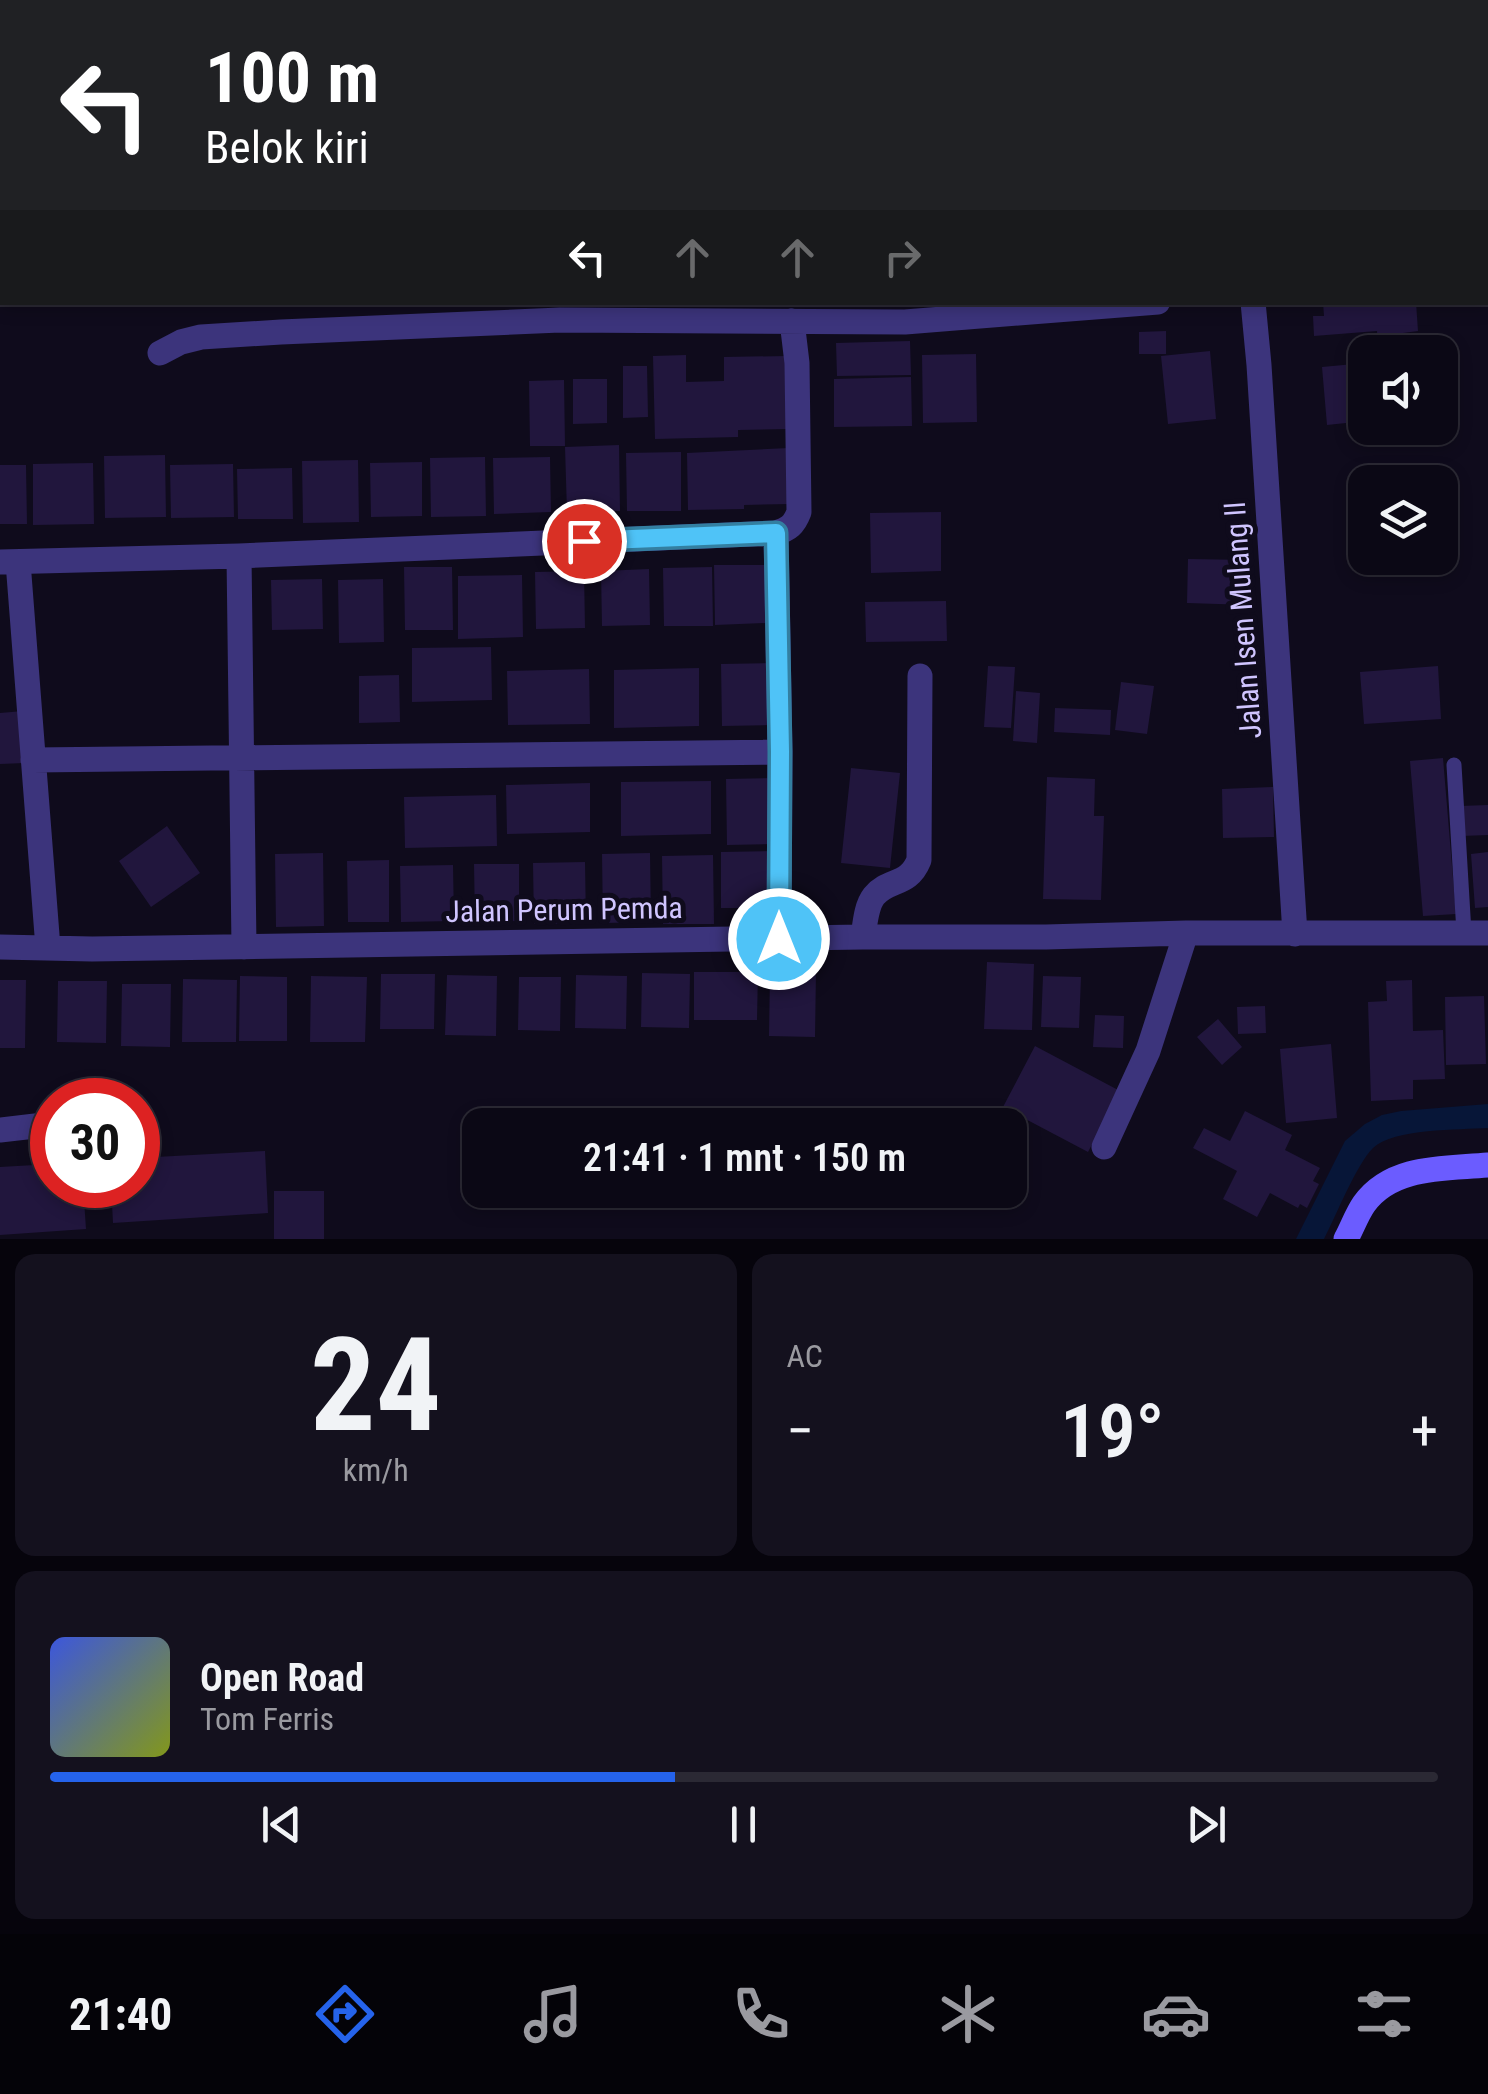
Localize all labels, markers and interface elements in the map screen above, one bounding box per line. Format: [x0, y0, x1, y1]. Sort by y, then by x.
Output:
text: 100 m [205, 37, 379, 119]
icon: left [40, 40, 170, 170]
text: Belok kiri [205, 121, 369, 174]
icon: left [560, 230, 615, 285]
icon: ahead [665, 230, 720, 285]
icon: ahead [770, 230, 825, 285]
icon: right [875, 230, 930, 285]
map controls [1348, 335, 1458, 575]
button: sound [1348, 335, 1458, 445]
button: layers [1348, 465, 1458, 575]
pin [542, 499, 627, 584]
street label: Jalan Isen Mulang II [1217, 500, 1268, 740]
icon: arrive [557, 514, 612, 569]
position arrow [727, 887, 831, 991]
street label: Jalan Perum Pemda [445, 890, 683, 929]
speed limit sign: 30 [30, 1078, 160, 1208]
text: 21:41 · 1 mnt · 150 m [583, 1136, 906, 1180]
text: 24 [310, 1309, 441, 1462]
text: AC [787, 1337, 823, 1375]
text: 19° [1060, 1387, 1165, 1475]
text: − [787, 1399, 814, 1463]
text: + [1411, 1399, 1438, 1463]
text: km/h [343, 1451, 409, 1489]
text: Open Road [200, 1656, 364, 1700]
text: Tom Ferris [200, 1700, 334, 1738]
icon: previous [254, 1797, 309, 1852]
icon: pause [716, 1797, 771, 1852]
icon: next [1179, 1797, 1234, 1852]
icon: directions [310, 1979, 380, 2049]
icon: music [518, 1979, 588, 2049]
icon: phone [726, 1979, 796, 2049]
icon: climate [933, 1979, 1003, 2049]
icon: car [1141, 1979, 1211, 2049]
icon: filters [1349, 1979, 1419, 2049]
text: 21:40 [69, 1988, 172, 2041]

